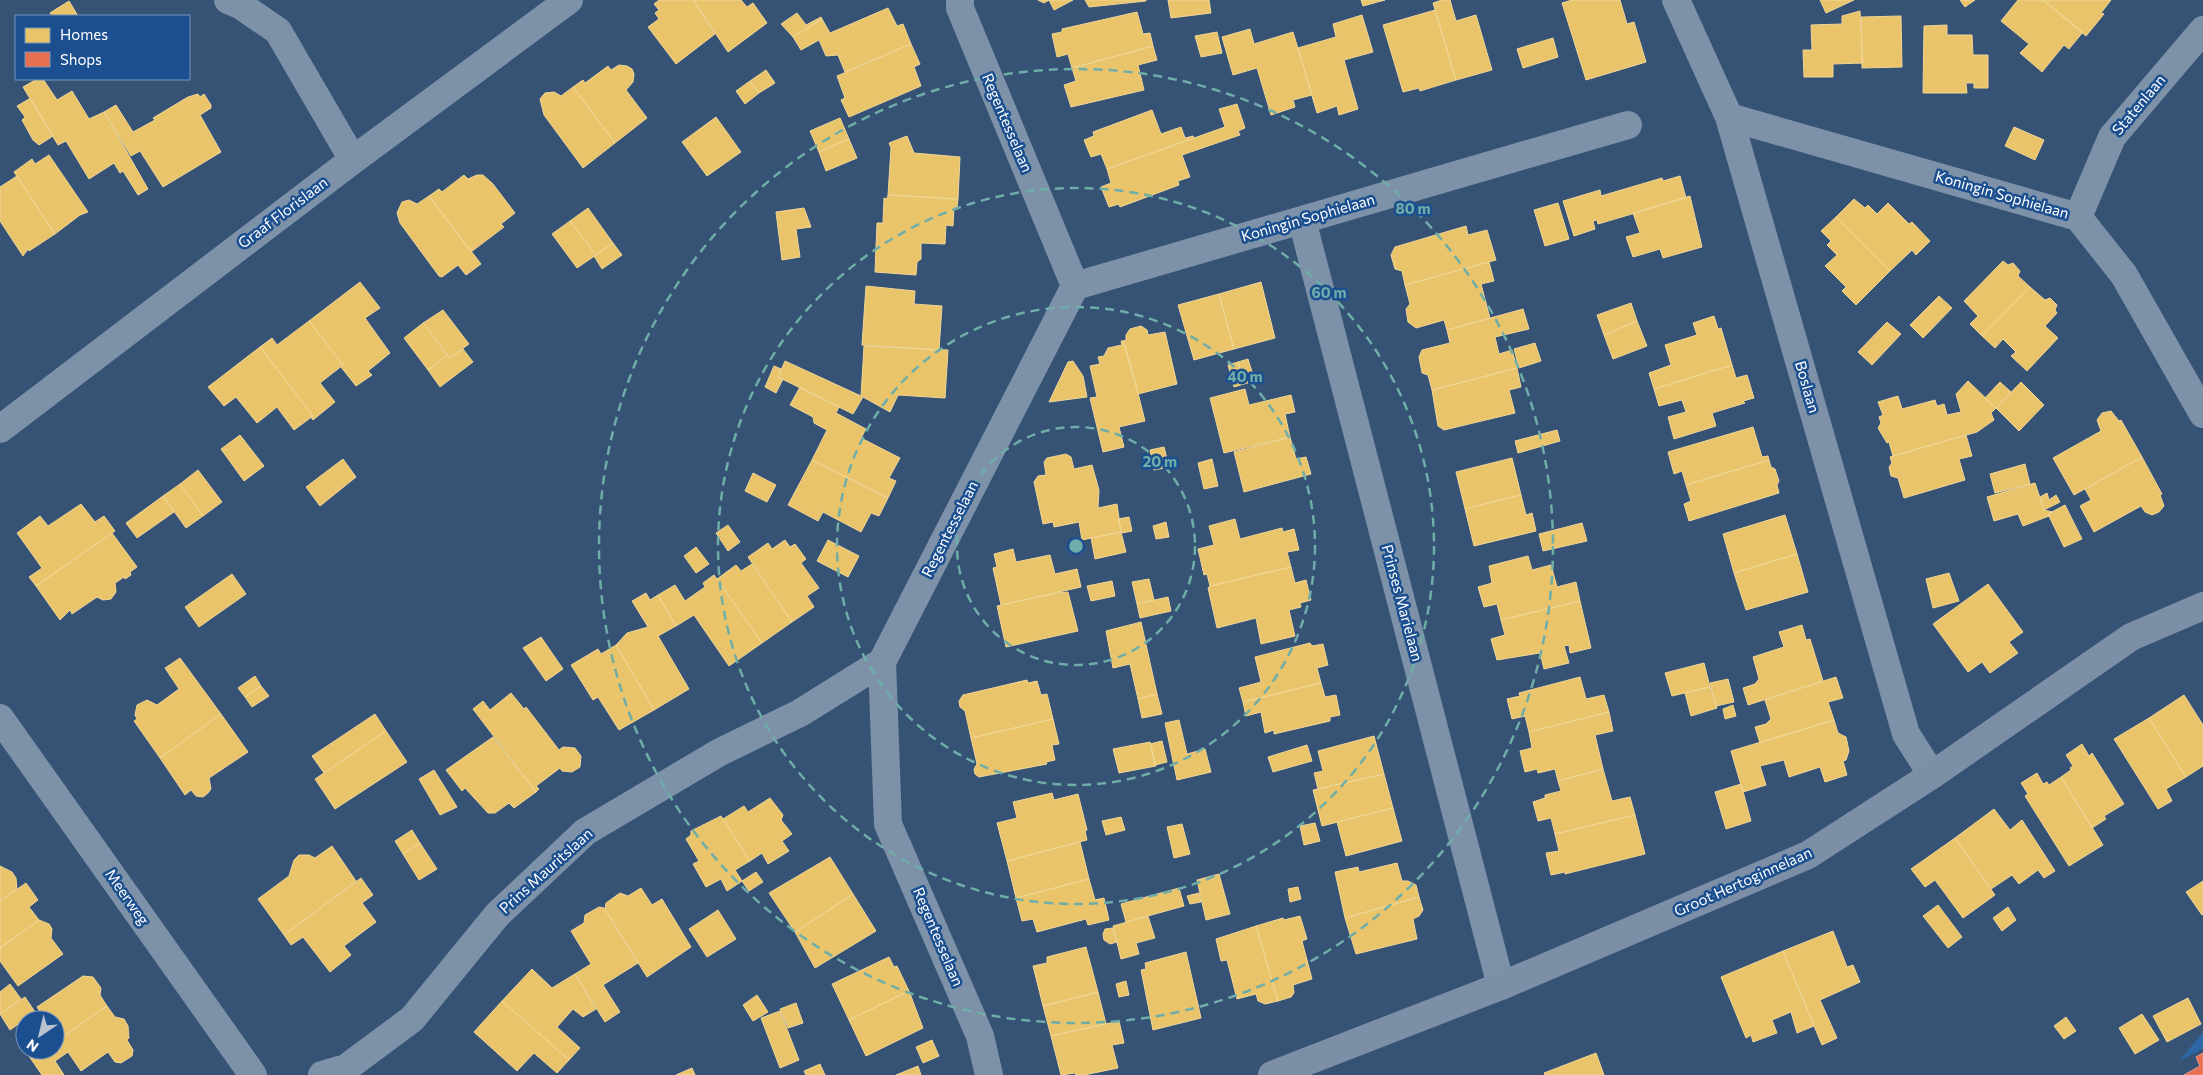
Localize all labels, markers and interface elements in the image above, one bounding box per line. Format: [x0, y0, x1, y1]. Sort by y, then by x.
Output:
legend [15, 15, 190, 80]
text: Homes [60, 25, 108, 43]
text: Shops [60, 50, 102, 68]
street label: Statenlaan [2108, 70, 2169, 138]
street label: Regentesselaan [979, 71, 1037, 175]
street label: Koningin Sophielaan [1933, 166, 2071, 222]
street label: Graaf Florislaan [234, 173, 331, 252]
street label: Koningin Sophielaan [1239, 189, 1377, 245]
text: 80 m [1395, 199, 1431, 217]
text: 60 m [1311, 283, 1347, 301]
street label: Boslaan [1792, 359, 1824, 415]
text: 40 m [1227, 367, 1263, 385]
text: 20 m [1143, 452, 1177, 470]
street label: Regentesselaan [917, 477, 981, 580]
centre of rings [1067, 537, 1085, 555]
street label: Prinses Marielaan [1379, 542, 1427, 663]
street label: Prins Mauritslaan [495, 824, 596, 917]
street label: Groot Hertoginnelaan [1671, 843, 1814, 920]
street label: Meerweg [102, 865, 154, 928]
street label: Regentesselaan [910, 885, 968, 989]
north arrow [15, 1010, 65, 1060]
text: N [23, 1036, 41, 1056]

